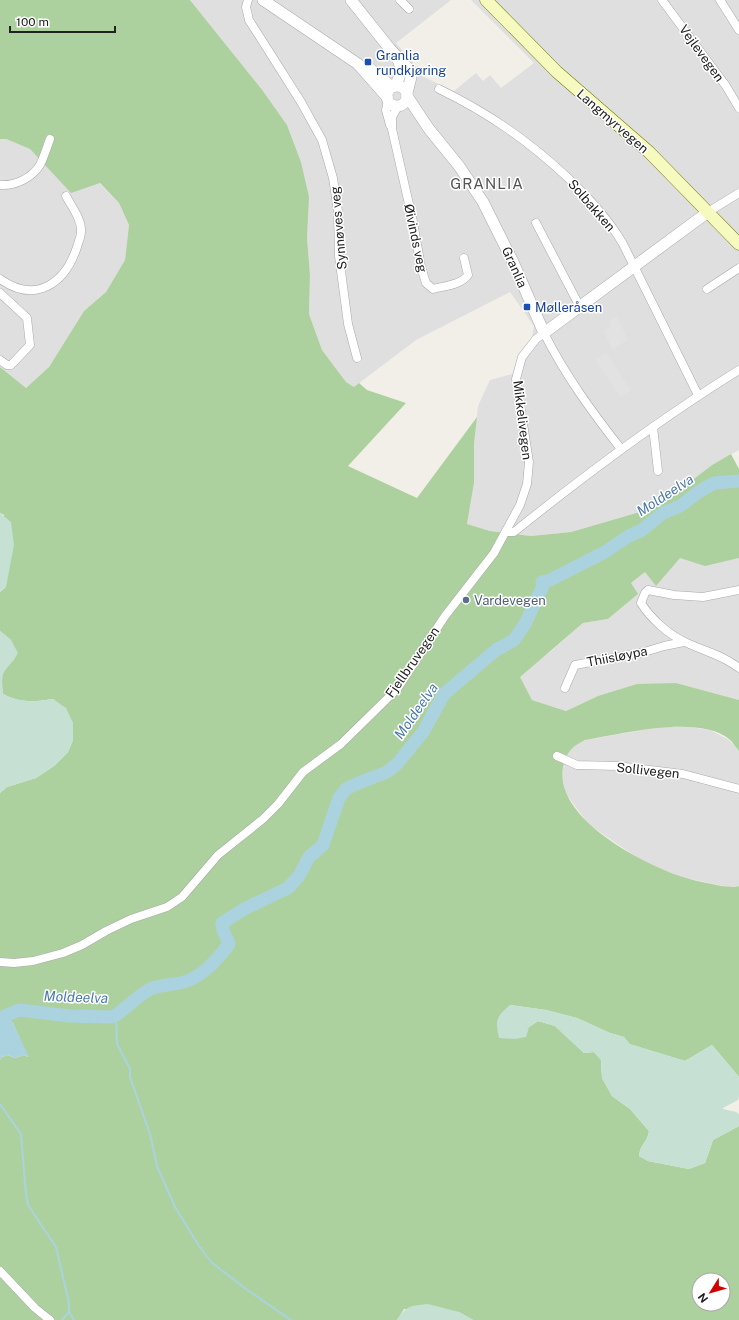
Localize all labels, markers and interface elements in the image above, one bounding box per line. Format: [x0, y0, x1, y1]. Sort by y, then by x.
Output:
scale bar [10, 8, 115, 34]
text: 100 m [16, 15, 49, 29]
street label: Vejlevegen [676, 22, 727, 85]
place label: Granlia rundkjøring [376, 48, 446, 78]
marker: Granlia rundkjøring [363, 57, 373, 67]
street label: Langmyrvegen [574, 86, 651, 156]
district label: GRANLIA [450, 175, 524, 192]
street label: Solbakken [565, 176, 618, 234]
street label: Synnøves veg [327, 186, 350, 270]
street label: Øivinds veg [401, 203, 430, 274]
street label: Granlia [499, 244, 530, 290]
place label: Mølleråsen [535, 300, 602, 315]
marker: Mølleråsen [522, 302, 532, 312]
street label: Mikkelivegen [510, 379, 535, 461]
water label: Moldeelva [634, 471, 696, 519]
place label: Vardevegen [474, 593, 546, 608]
marker: Vardevegen [461, 595, 471, 605]
street label: Fjellbruvegen [382, 624, 442, 701]
street label: Thiisløypa [585, 643, 649, 670]
water label: Moldeelva [391, 680, 441, 742]
street label: Sollivegen [616, 760, 680, 781]
water label: Moldeelva [43, 988, 109, 1006]
north arrow [691, 1272, 731, 1312]
text: N [696, 1291, 710, 1305]

